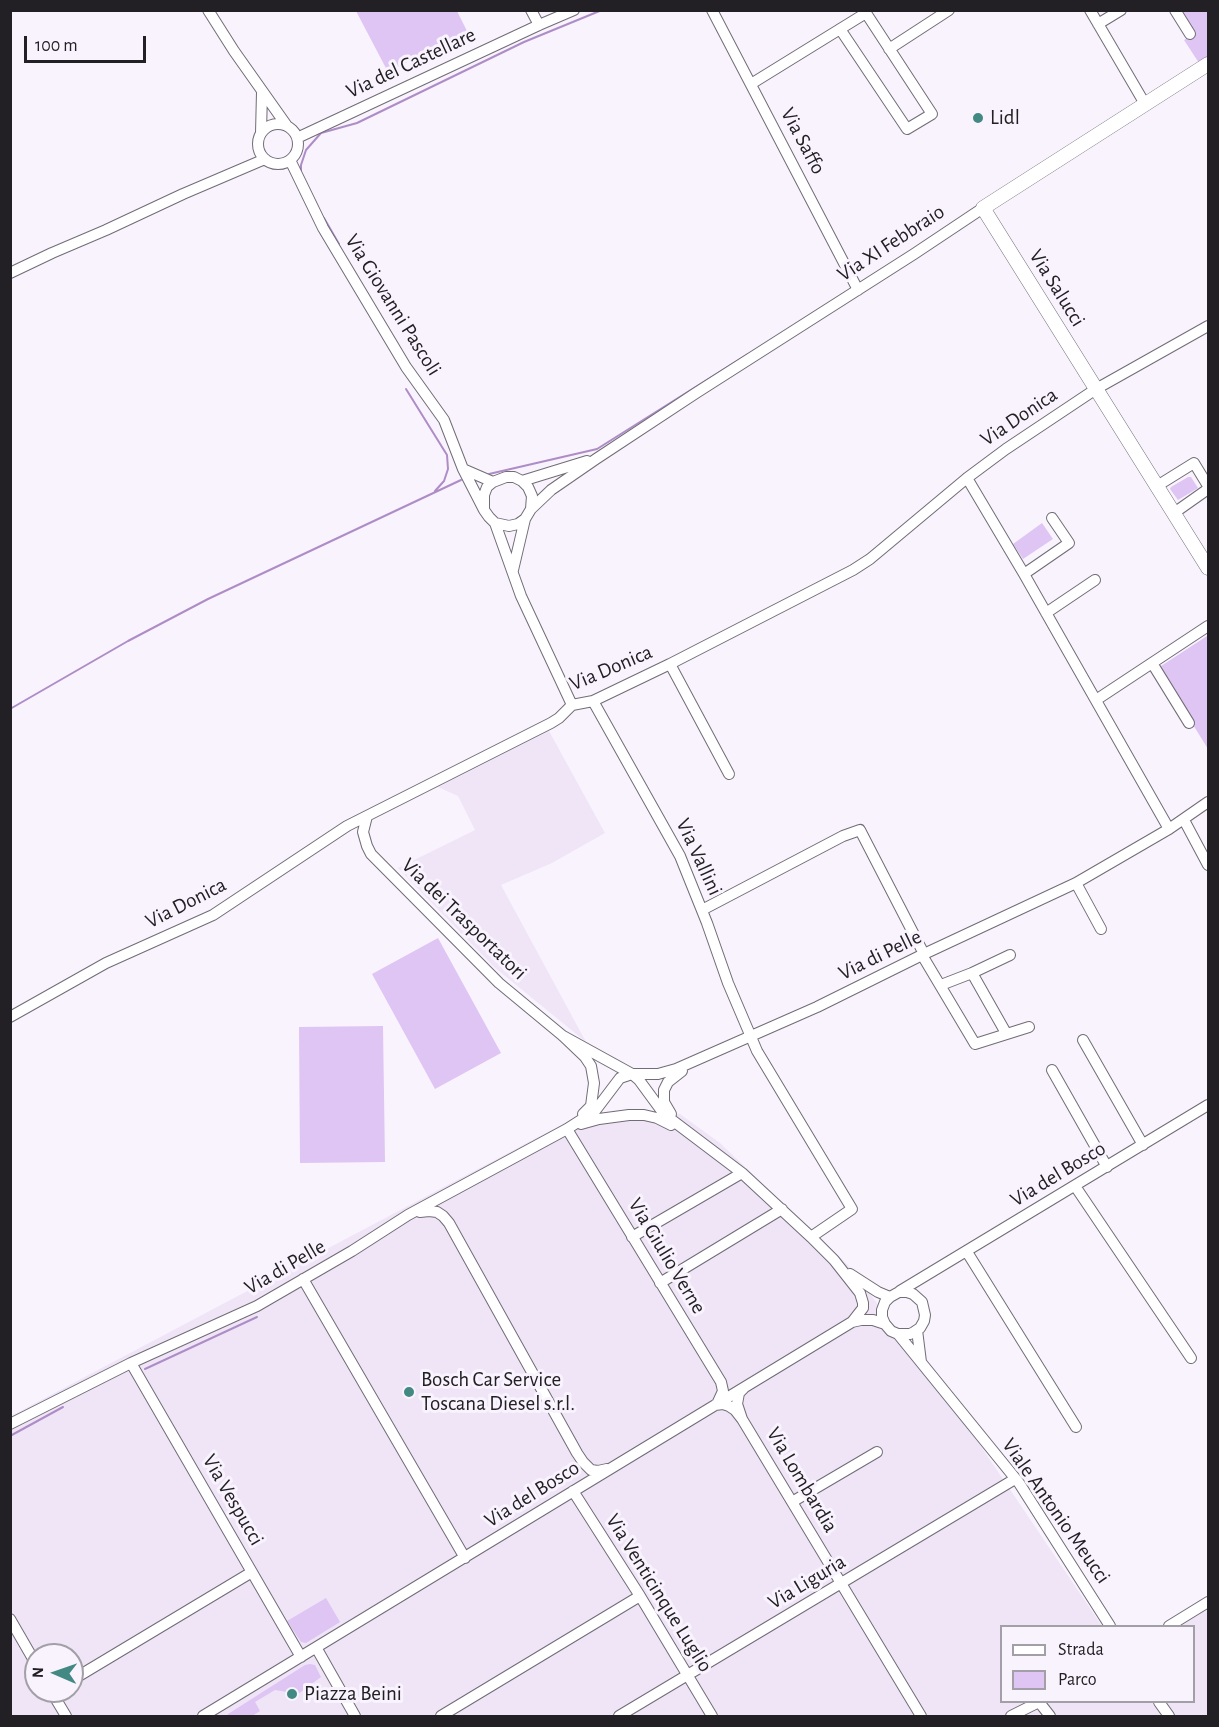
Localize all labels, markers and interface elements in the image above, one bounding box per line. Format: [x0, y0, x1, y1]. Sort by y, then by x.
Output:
street label: Via del Castellare [342, 22, 480, 104]
scale bar [27, 24, 148, 62]
text: 100 m [35, 37, 78, 55]
street label: Via Saffo [775, 103, 831, 179]
place label: Lidl [990, 105, 1020, 131]
marker: Lidl [971, 111, 985, 125]
street label: Via XI Febbraio [833, 199, 949, 287]
street label: Via Giovanni Pascoli [339, 229, 447, 381]
street label: Via Salucci [1023, 245, 1091, 331]
street label: Via Donica [976, 382, 1062, 452]
street label: Via Donica [566, 639, 656, 697]
street label: Via Vallini [670, 815, 728, 899]
street label: Via dei Trasportatori [396, 853, 532, 985]
street label: Via Donica [141, 872, 231, 934]
street label: Via di Pelle [834, 924, 926, 986]
street label: Via del Bosco [1006, 1136, 1110, 1212]
street label: Via Giulio Verne [623, 1194, 711, 1318]
street label: Via di Pelle [240, 1234, 330, 1300]
place label: Bosch Car Service Toscana Diesel s.r.l. [421, 1367, 575, 1417]
marker: Bosch Car Service Toscana Diesel s.r.l. [402, 1385, 416, 1399]
street label: Via Lombardia [761, 1423, 843, 1537]
street label: Viale Antonio Meucci [996, 1433, 1116, 1589]
street label: Via Vespucci [197, 1450, 269, 1550]
street label: Via del Bosco [480, 1455, 584, 1533]
street label: Via Venticinque Luglio [600, 1509, 718, 1677]
street label: Via Liguria [764, 1549, 850, 1615]
legend [1000, 1625, 1195, 1703]
text: Strada [1058, 1641, 1104, 1659]
north arrow [24, 1643, 84, 1703]
text: N [30, 1667, 46, 1678]
text: Parco [1058, 1671, 1097, 1689]
place label: Piazza Beini [304, 1681, 402, 1707]
marker: Piazza Beini [285, 1687, 299, 1701]

